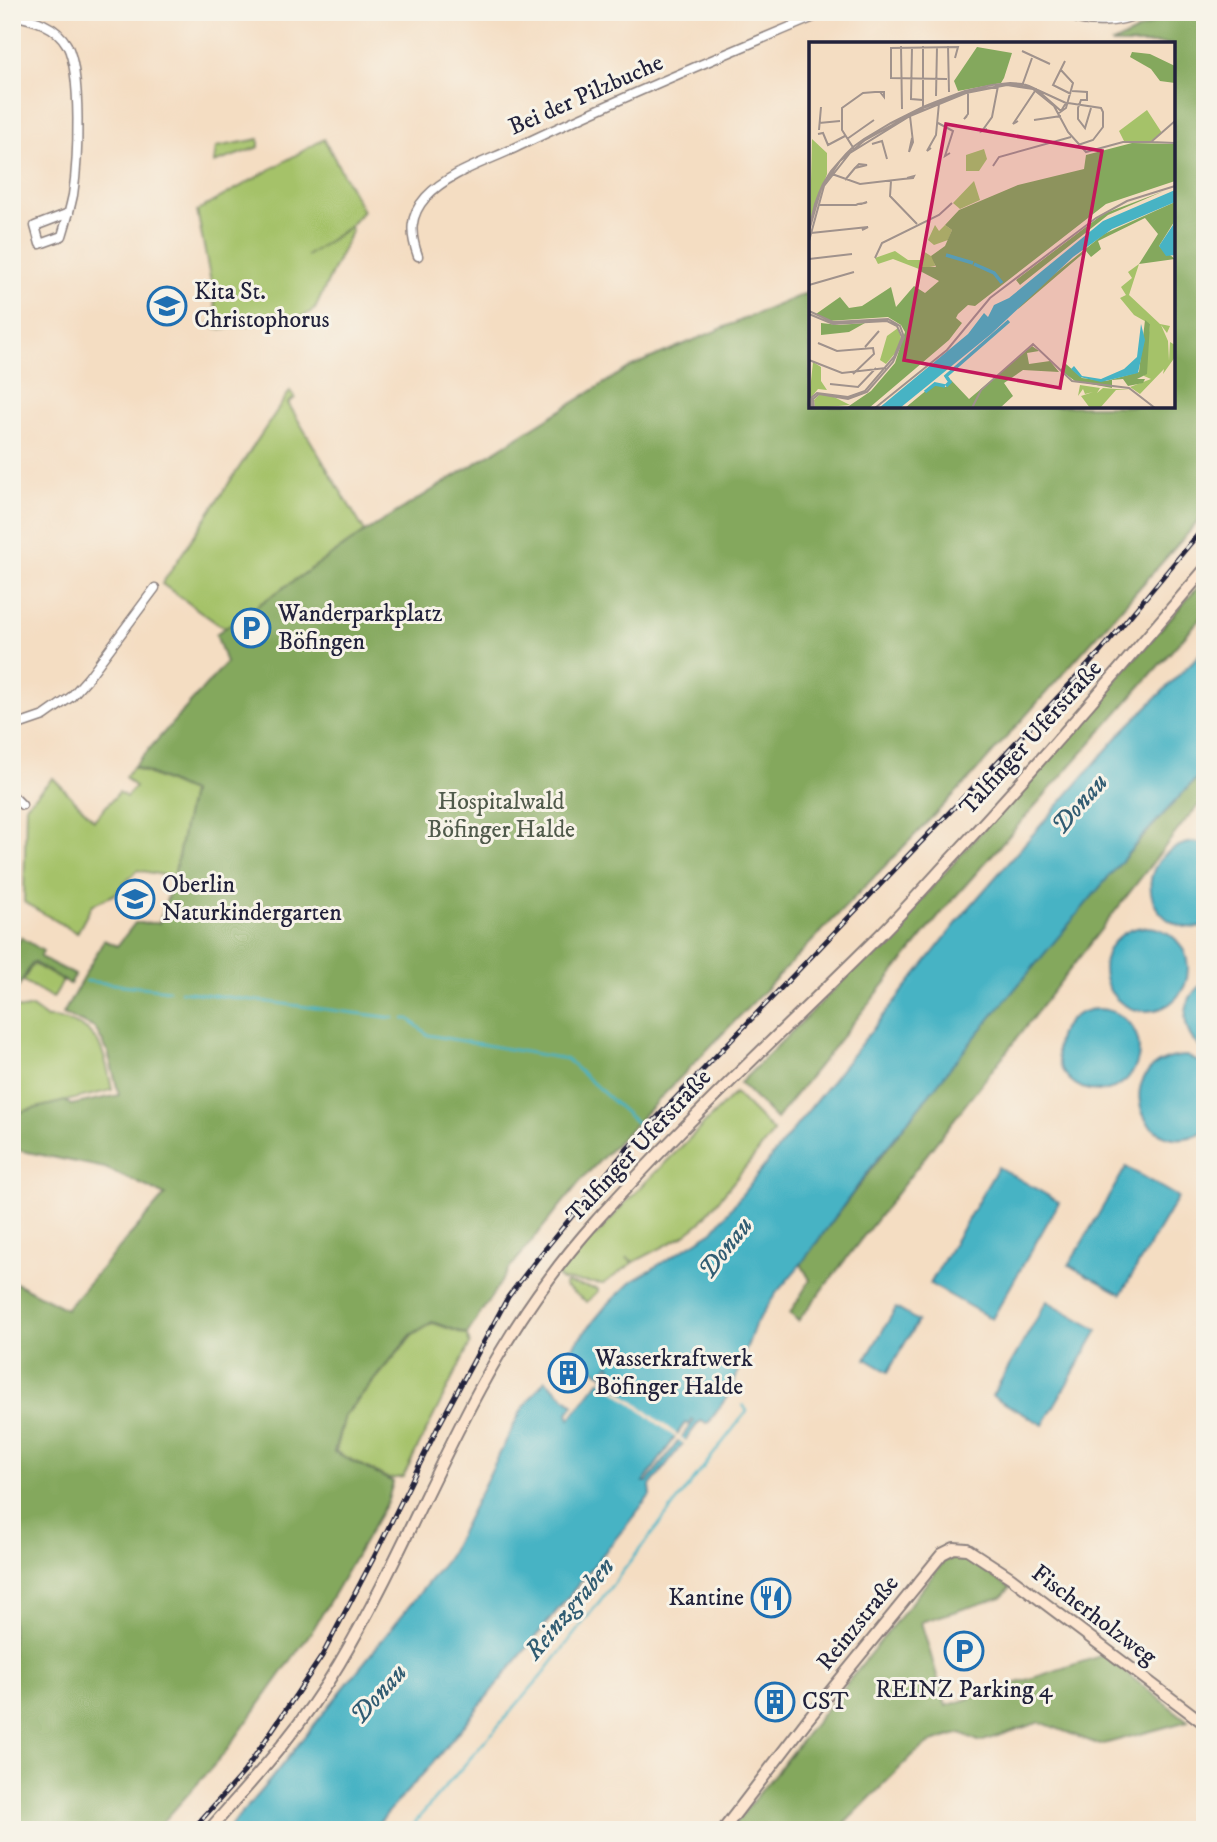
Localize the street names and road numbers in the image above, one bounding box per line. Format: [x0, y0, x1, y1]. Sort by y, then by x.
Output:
street label: Bei der Pilzbuche [504, 48, 668, 142]
street label: Talfinger Uferstraße [953, 654, 1109, 822]
street label: Talfinger Uferstraße [560, 1063, 718, 1229]
street label: Fischerholzweg [1025, 1558, 1163, 1672]
street label: Reinzstraße [810, 1569, 906, 1677]

